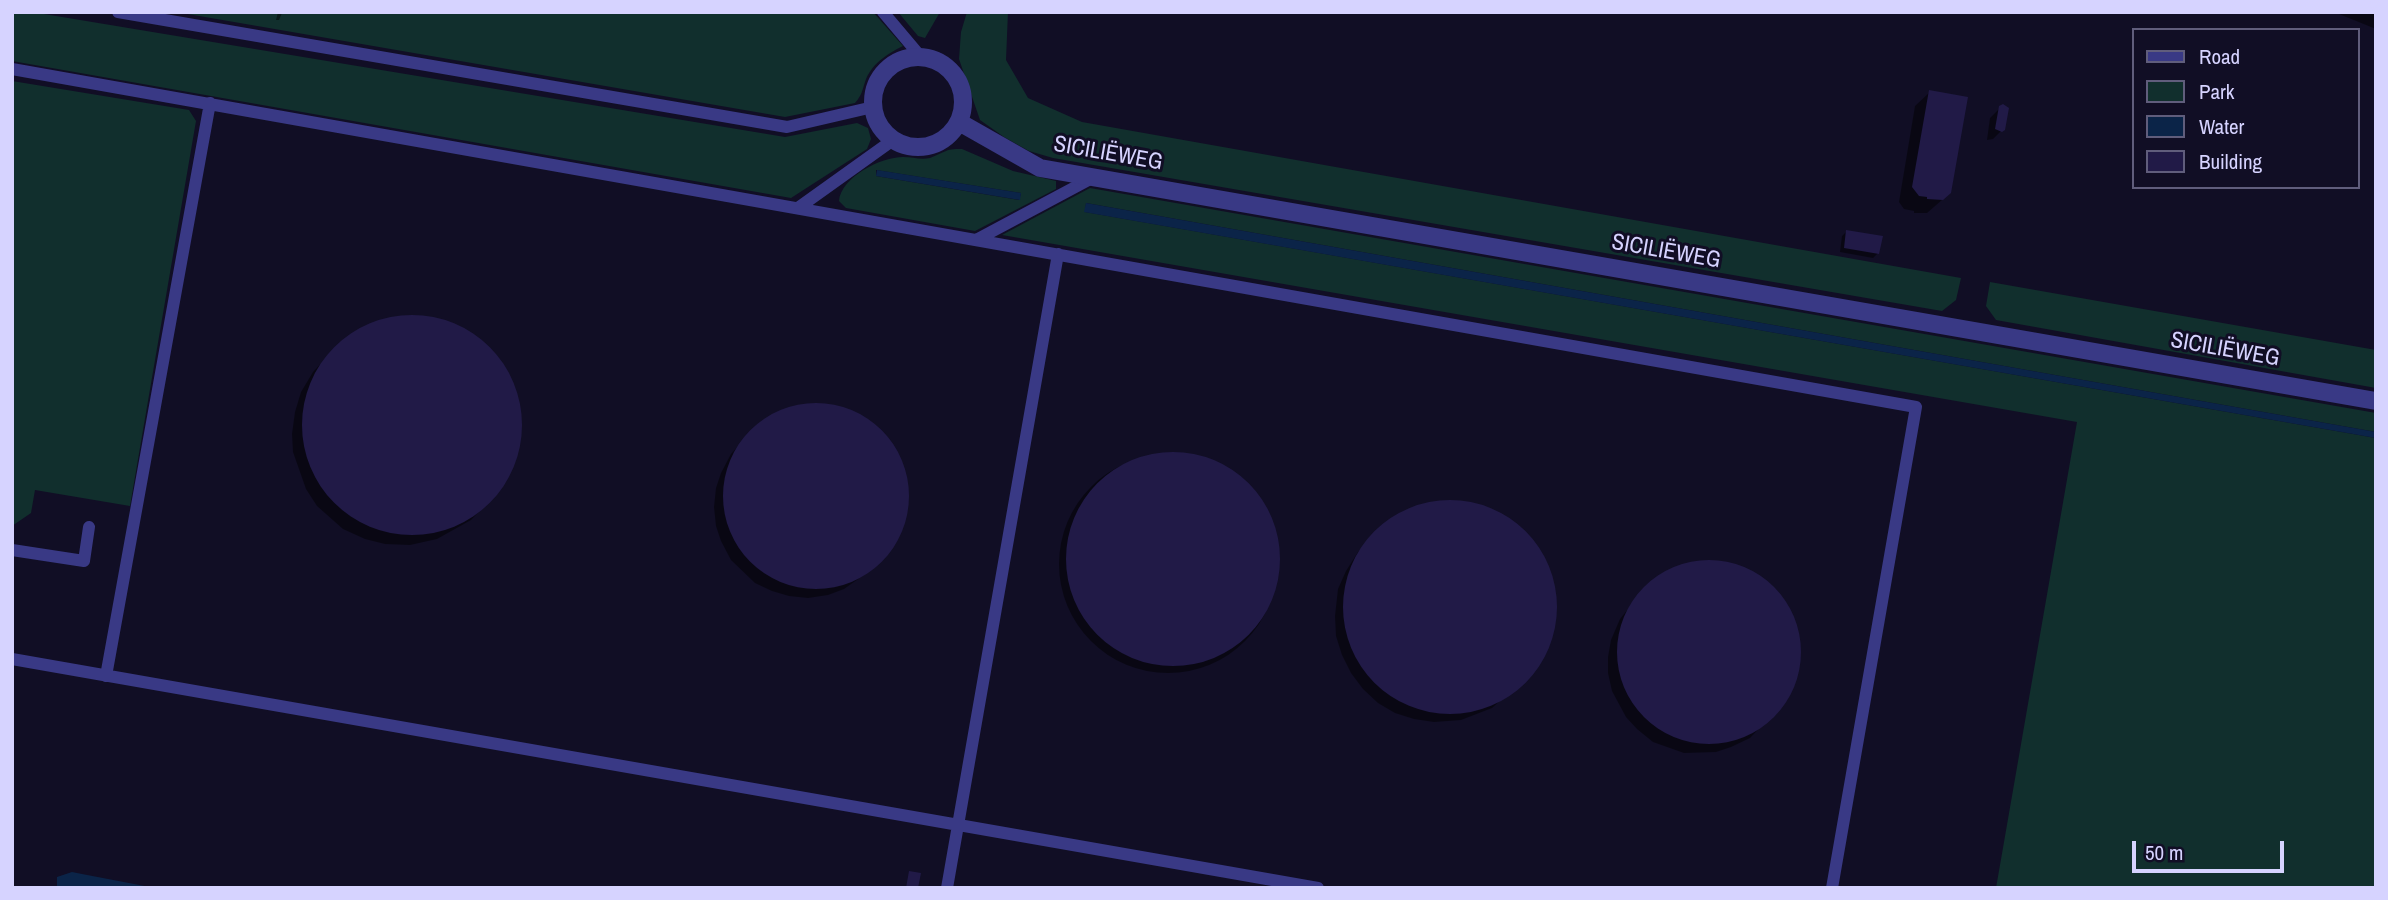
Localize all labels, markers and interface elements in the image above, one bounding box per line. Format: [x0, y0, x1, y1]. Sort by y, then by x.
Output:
legend [2132, 28, 2360, 189]
text: Road [2199, 42, 2240, 71]
text: Park [2199, 77, 2234, 106]
text: Water [2199, 112, 2244, 141]
street label: SICILIËWEG [1051, 131, 1165, 177]
text: Building [2199, 147, 2262, 176]
street label: SICILIËWEG [1609, 229, 1723, 275]
street label: SICILIËWEG [2168, 327, 2282, 373]
scale bar [2136, 827, 2288, 871]
text: 50 m [2145, 838, 2183, 867]

